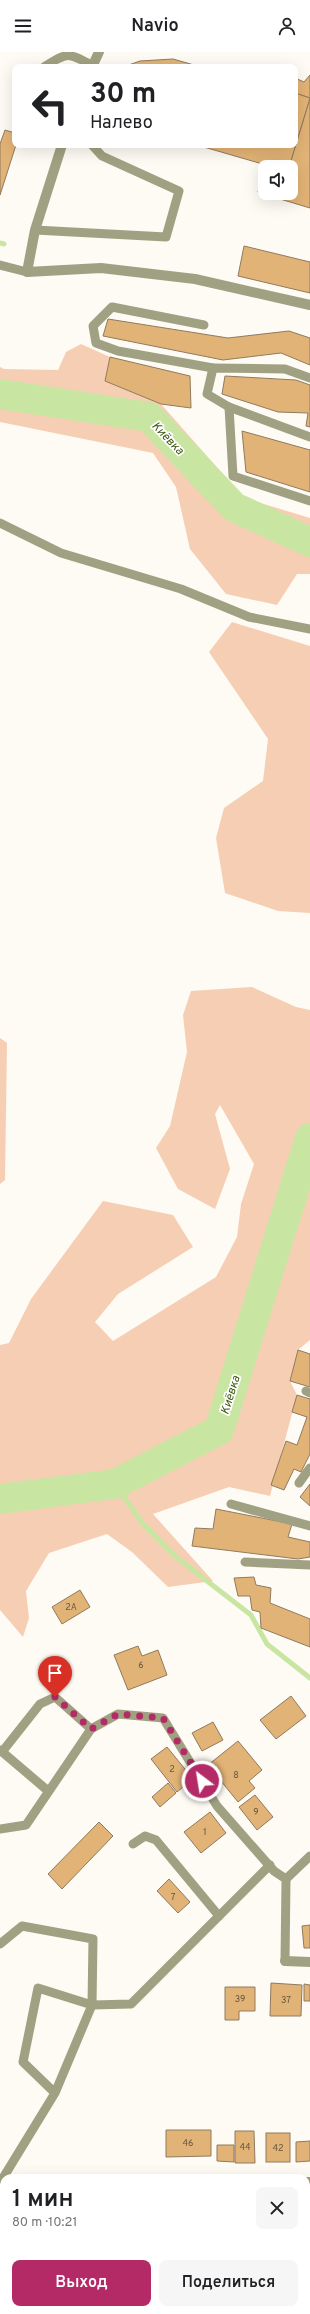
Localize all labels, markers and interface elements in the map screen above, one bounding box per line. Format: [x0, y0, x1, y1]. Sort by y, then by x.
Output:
icon: menu [12, 15, 34, 37]
text: Navio [131, 15, 179, 38]
icon: person [276, 15, 298, 37]
text: 30 m [90, 77, 156, 113]
icon: left [24, 80, 76, 132]
text: Налево [90, 112, 153, 135]
map controls [258, 160, 298, 200]
button: sound [258, 160, 298, 200]
water label: Киёвка [148, 419, 188, 459]
water label: Киёвка [217, 1373, 245, 1417]
house number: 2А [65, 1602, 77, 1613]
pin [38, 1656, 72, 1697]
house number: 6 [138, 1660, 144, 1671]
icon: arrive [44, 1662, 66, 1684]
position arrow [181, 1760, 223, 1802]
house number: 2 [169, 1764, 175, 1775]
house number: 8 [233, 1770, 239, 1781]
house number: 9 [253, 1807, 259, 1818]
house number: 1 [203, 1827, 207, 1838]
house number: 7 [171, 1892, 176, 1903]
house number: 39 [235, 1994, 245, 2005]
house number: 37 [281, 1995, 291, 2006]
house number: 46 [183, 2138, 193, 2149]
house number: 44 [239, 2142, 251, 2153]
house number: 42 [272, 2143, 284, 2154]
text: 1 мин [12, 2185, 73, 2215]
button: close [256, 2187, 298, 2229]
text: 80 m · 10:21 [12, 2215, 77, 2231]
button: Выход [12, 2260, 151, 2306]
button: Поделиться [159, 2260, 298, 2306]

